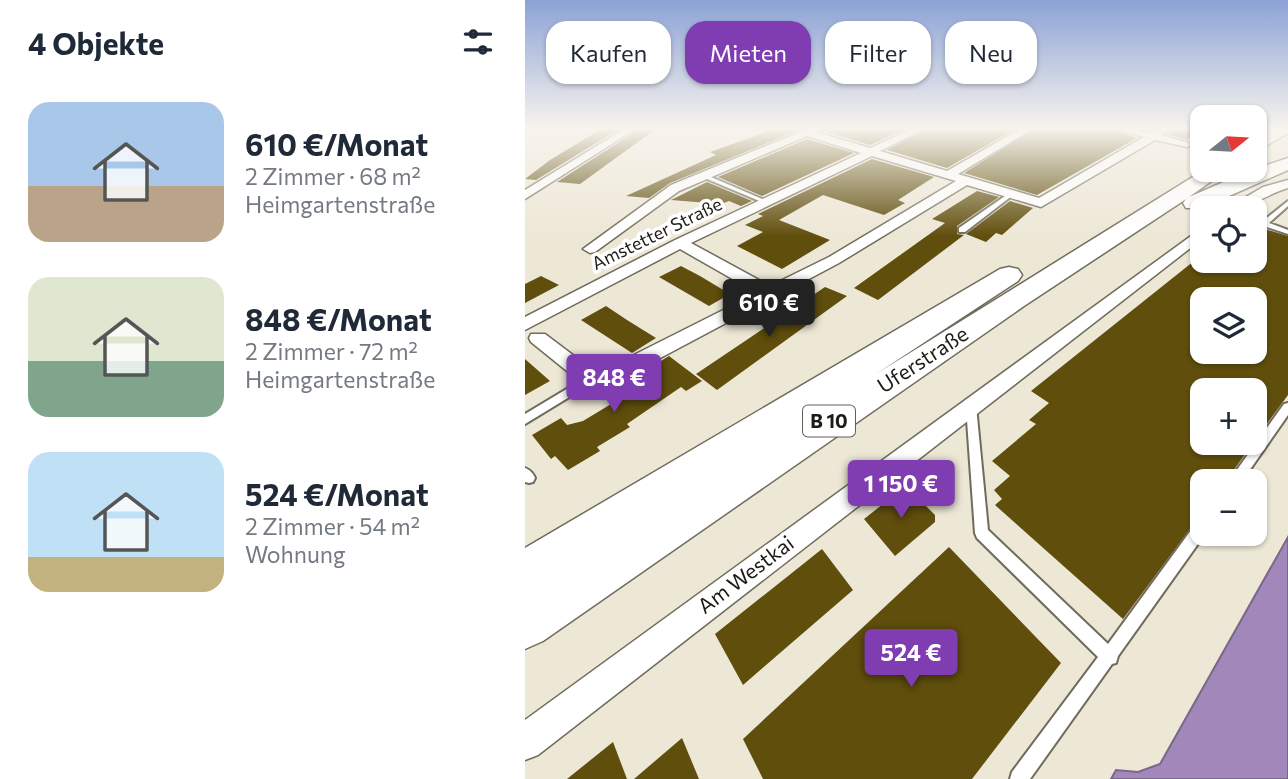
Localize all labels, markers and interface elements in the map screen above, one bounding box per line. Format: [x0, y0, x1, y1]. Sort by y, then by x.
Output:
chip: Kaufen [546, 21, 671, 84]
chip: Mieten [685, 21, 811, 84]
chip: Filter [825, 21, 931, 84]
chip: Neu [945, 21, 1037, 84]
icon: filters [459, 23, 497, 61]
text: 4 Objekte [28, 24, 164, 61]
north arrow [1190, 105, 1267, 182]
map controls [1190, 105, 1267, 546]
text: 610 €/Monat [245, 125, 428, 162]
icon: home [84, 130, 168, 214]
text: 2 Zimmer · 68 m² [245, 162, 421, 190]
text: Heimgartenstraße [245, 190, 435, 218]
street label: Amstetter Straße [588, 192, 725, 274]
button: locate [1190, 196, 1267, 273]
pin: 610 € [720, 280, 818, 339]
button: layers [1190, 287, 1267, 364]
text: 610 € [739, 288, 799, 316]
text: 848 €/Monat [245, 300, 432, 337]
icon: home [84, 305, 168, 389]
street label: Uferstraße [872, 320, 972, 397]
text: 2 Zimmer · 72 m² [245, 337, 418, 365]
pin: 848 € [565, 354, 663, 414]
text: 848 € [582, 363, 646, 391]
text: Heimgartenstraße [245, 365, 435, 393]
button: + [1190, 378, 1267, 455]
road number: B 10 [803, 406, 855, 436]
pin: 1 150 € [836, 461, 966, 520]
text: 1 150 € [864, 469, 938, 497]
button: − [1190, 469, 1267, 546]
text: 524 €/Monat [245, 475, 429, 512]
icon: home [84, 480, 168, 564]
text: 2 Zimmer · 54 m² [245, 512, 420, 540]
street label: Am Westkai [692, 530, 798, 618]
text: Wohnung [245, 540, 345, 568]
pin: 524 € [862, 630, 960, 689]
text: 524 € [881, 638, 941, 666]

